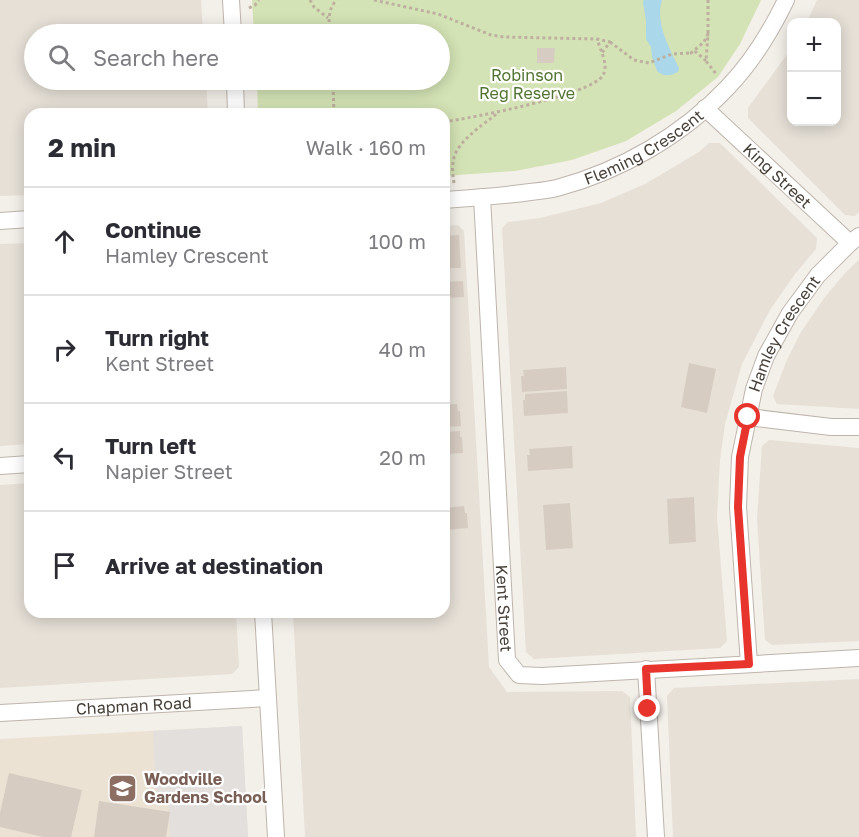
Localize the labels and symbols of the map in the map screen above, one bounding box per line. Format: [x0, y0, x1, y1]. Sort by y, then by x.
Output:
park label: Robinson Reg Reserve [479, 65, 575, 103]
street label: Fleming Crescent [581, 105, 707, 189]
street label: King Street [739, 139, 816, 212]
street label: Hamley Crescent [744, 271, 824, 395]
route start [734, 403, 760, 429]
street label: Kent Street [492, 564, 517, 653]
street label: Chapman Road [75, 692, 192, 719]
route end [634, 695, 660, 721]
place label: Woodville Gardens School [144, 769, 268, 807]
school or university icon: Woodville Gardens School [107, 772, 139, 804]

